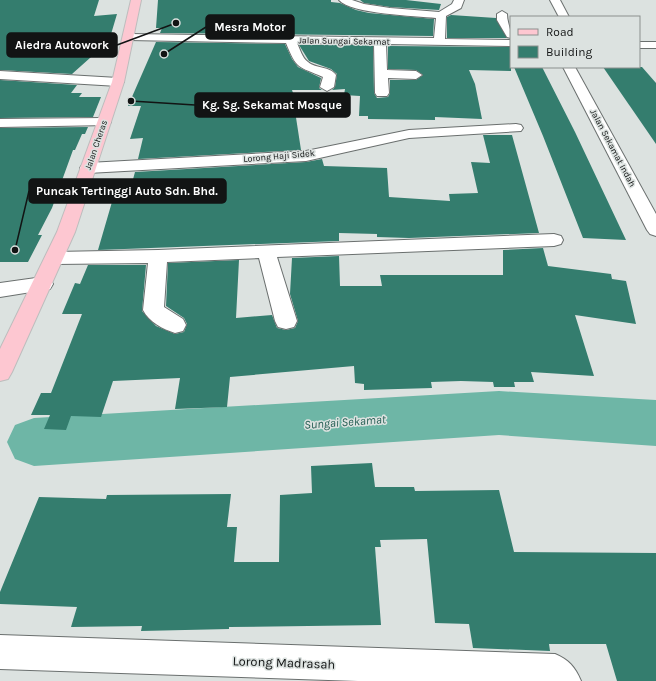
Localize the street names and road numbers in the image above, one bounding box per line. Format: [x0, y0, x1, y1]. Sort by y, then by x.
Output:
street label: Jalan Sungai Sekamat [298, 35, 391, 47]
street label: Jalan Sekamat Indah [588, 108, 638, 188]
street label: Jalan Cheras [83, 118, 109, 171]
street label: Lorong Haji Sidek [243, 148, 315, 164]
street label: Lorong Madrasah [232, 653, 336, 672]

